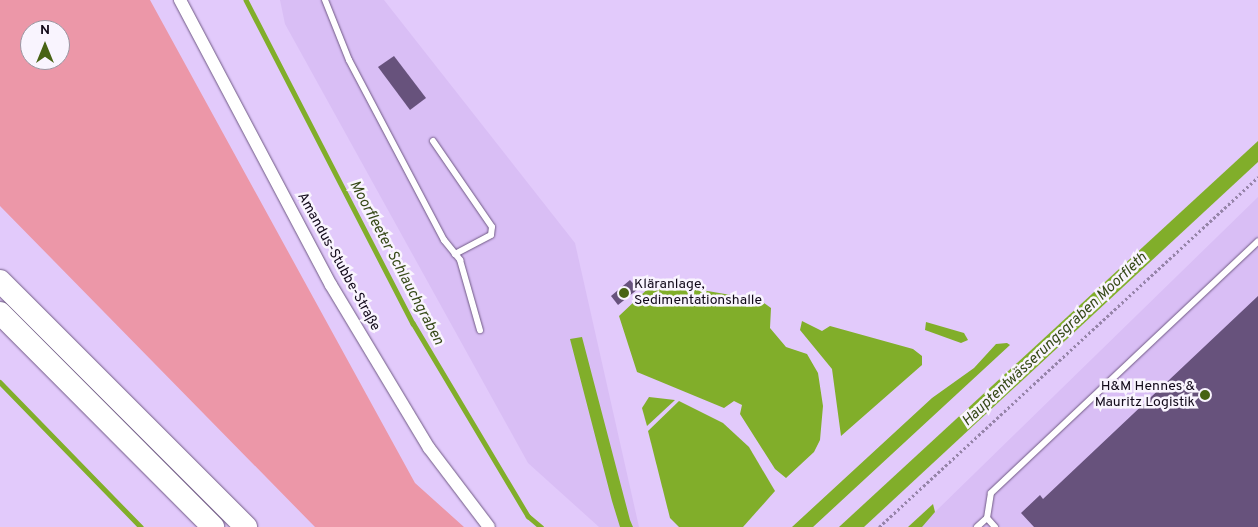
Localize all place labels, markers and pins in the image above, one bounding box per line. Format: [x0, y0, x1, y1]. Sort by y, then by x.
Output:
place label: Kläranlage, Sedimentationshalle [634, 277, 762, 310]
marker: Kläranlage, Sedimentationshalle [618, 287, 630, 299]
place label: H&M Hennes & Mauritz Logistik [1095, 379, 1195, 412]
marker: H&M Hennes & Mauritz Logistik [1199, 389, 1211, 401]

